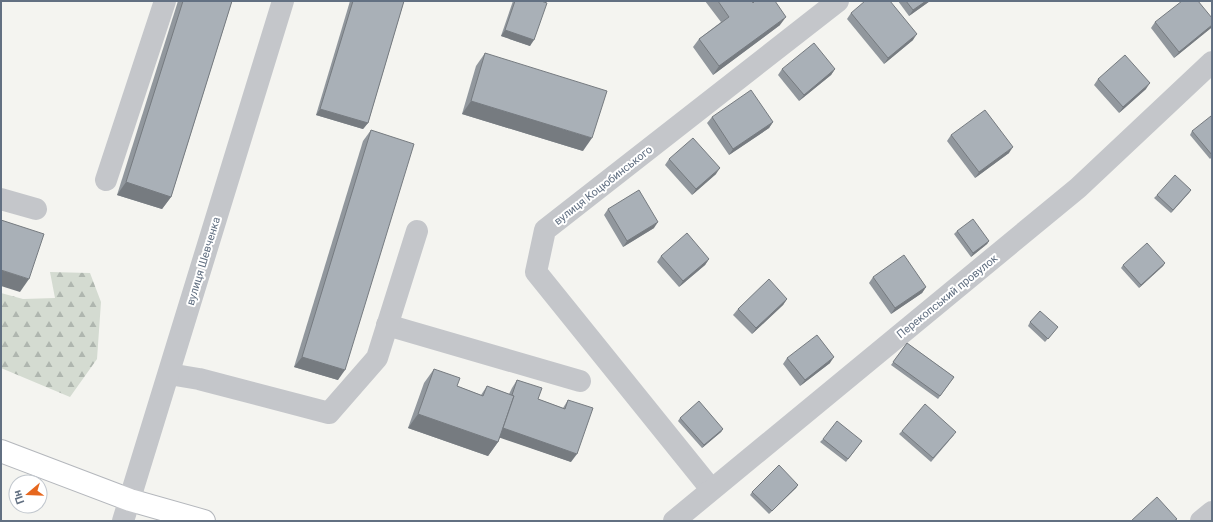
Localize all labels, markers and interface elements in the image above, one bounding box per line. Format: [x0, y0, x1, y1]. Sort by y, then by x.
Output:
street label: вулиця Коцюбинського [552, 143, 655, 228]
street label: вулиця Шевченка [184, 215, 223, 307]
street label: Перекопський провулок [894, 252, 1000, 341]
north arrow [8, 474, 48, 514]
text: Пн [11, 488, 27, 506]

